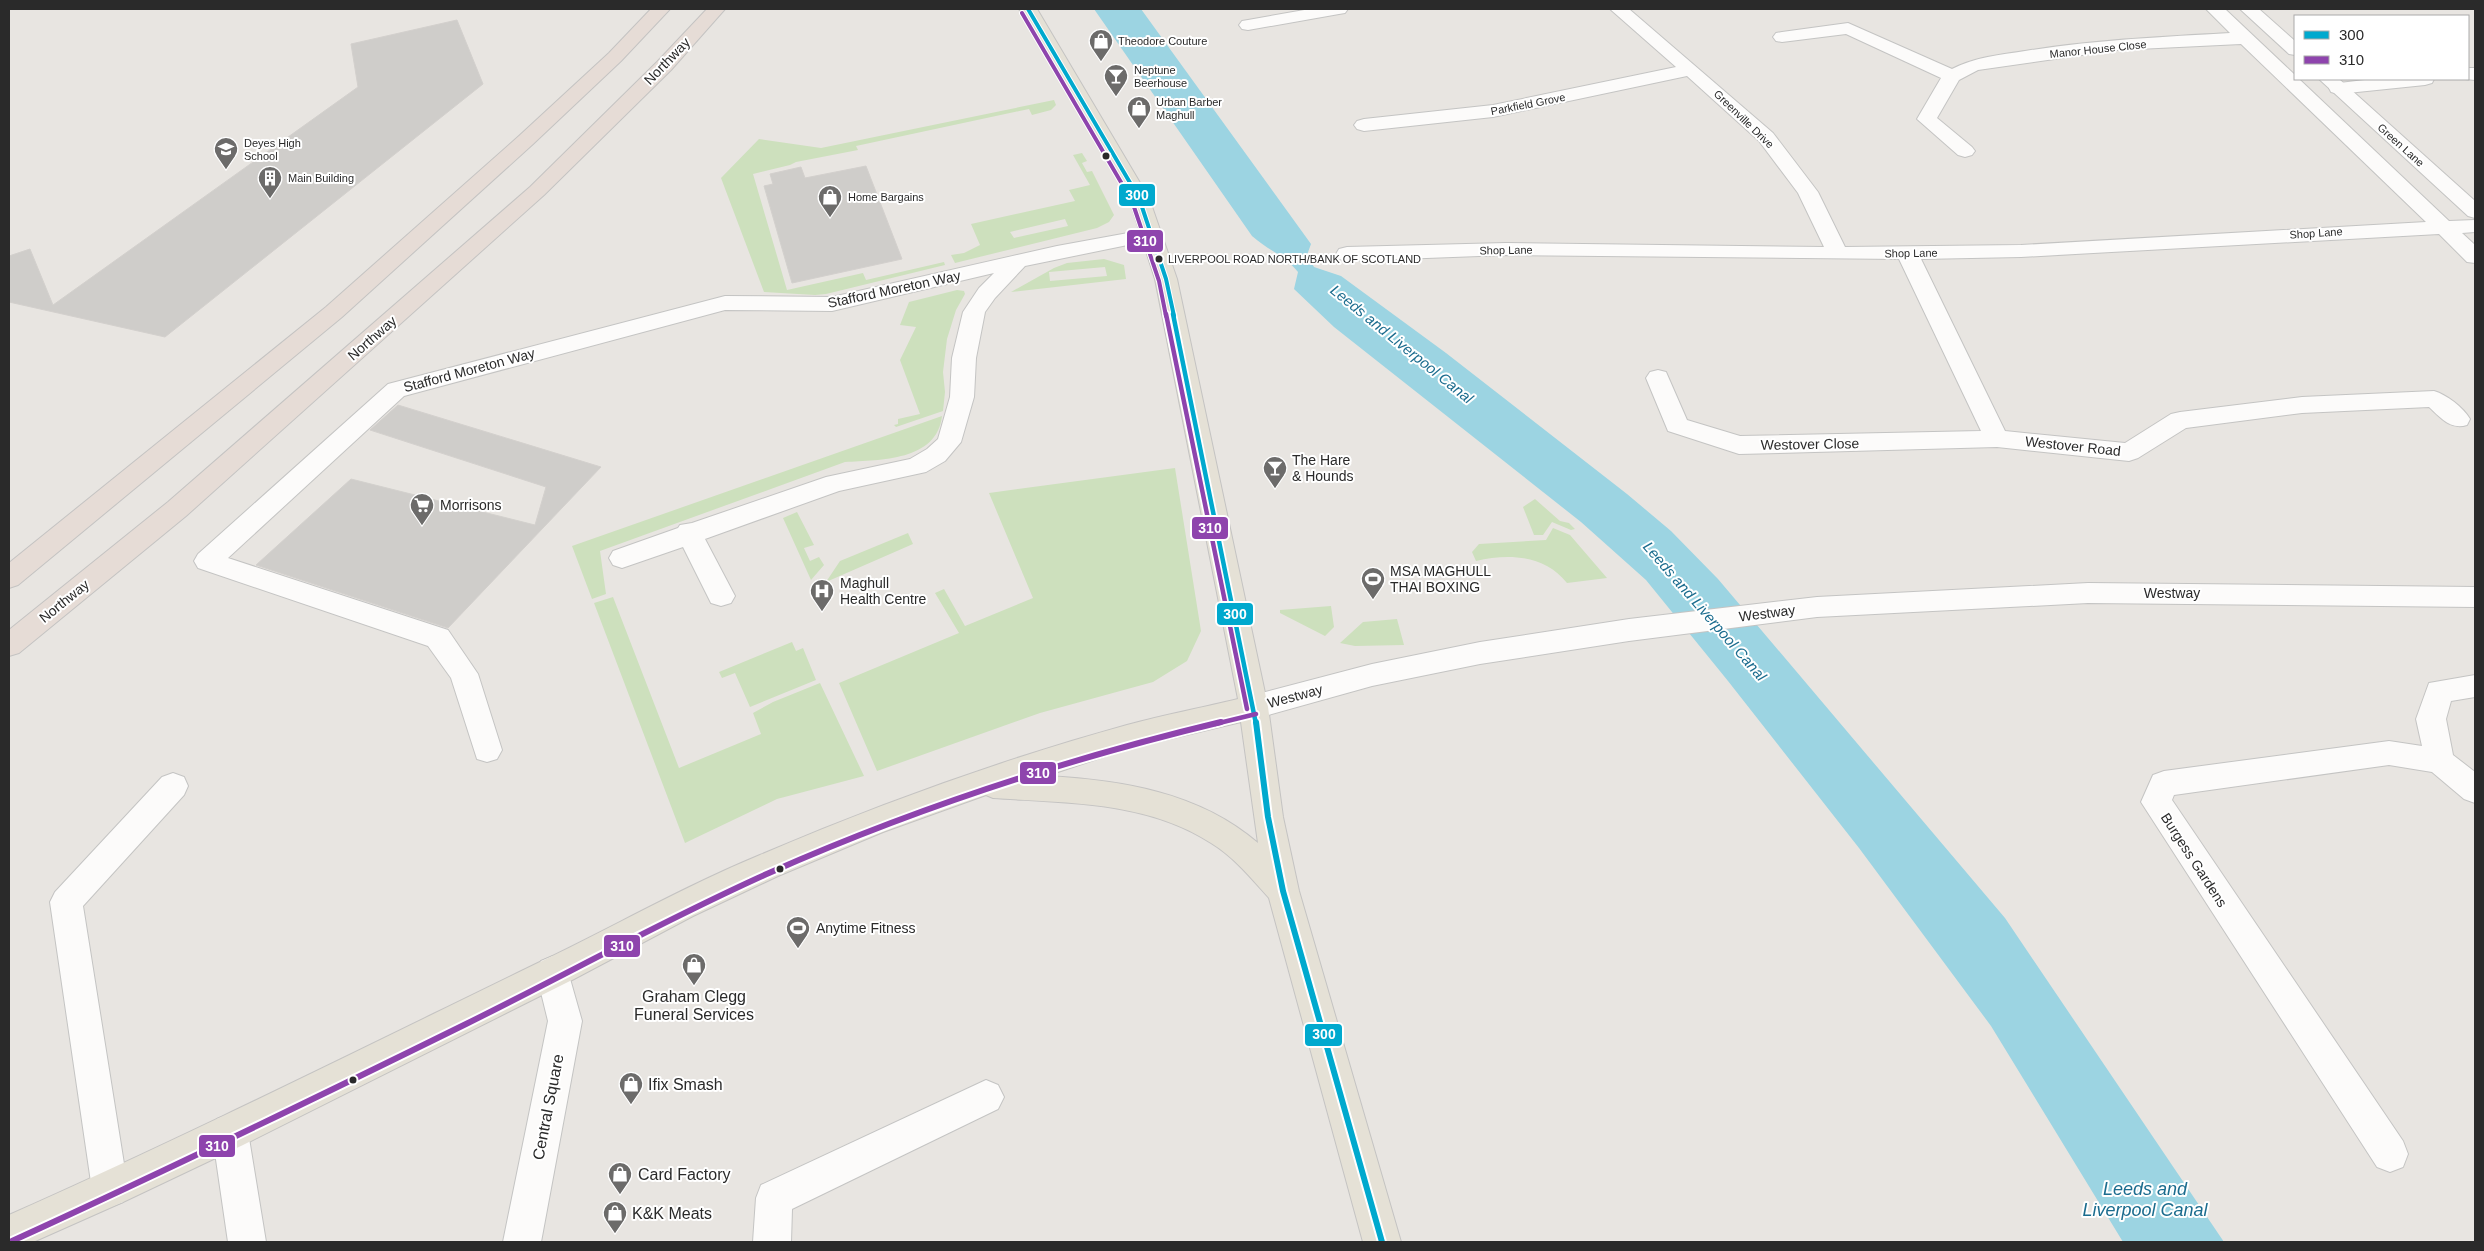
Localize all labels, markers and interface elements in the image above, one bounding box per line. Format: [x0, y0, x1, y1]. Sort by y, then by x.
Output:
legend [2294, 15, 2469, 80]
text: 300 [2339, 26, 2364, 43]
shop icon: Theodore Couture [1088, 28, 1114, 62]
street label: Northway [641, 34, 693, 88]
place label: Theodore Couture [1118, 35, 1207, 47]
street label: Manor House Close [2049, 38, 2147, 60]
text: 310 [2339, 51, 2364, 68]
bar icon: Neptune Beerhouse [1103, 63, 1129, 97]
place label: Neptune Beerhouse [1134, 64, 1187, 89]
street label: Greenville Drive [1712, 88, 1776, 150]
street label: Parkfield Grove [1490, 91, 1566, 117]
shop icon: Urban Barber Maghull [1126, 95, 1152, 129]
place label: Urban Barber Maghull [1156, 96, 1222, 121]
street label: Green Lane [2375, 121, 2427, 169]
school or university icon: Deyes High School [213, 136, 239, 170]
place label: Deyes High School [244, 137, 301, 162]
unlabelled marker [1101, 151, 1111, 161]
building icon: Main Building [257, 165, 283, 199]
place label: Main Building [288, 172, 354, 184]
line badge: 300 [1118, 183, 1156, 207]
shop icon: Home Bargains [817, 184, 843, 218]
text: 300 [1125, 187, 1149, 203]
place label: Home Bargains [848, 191, 924, 203]
street label: Shop Lane [2289, 225, 2343, 241]
line badge: 310 [1126, 229, 1164, 253]
text: 310 [1133, 233, 1157, 249]
street label: Shop Lane [1479, 244, 1533, 256]
street label: Shop Lane [1884, 247, 1938, 259]
place label: LIVERPOOL ROAD NORTH/BANK OF SCOTLAND [1168, 253, 1421, 265]
marker: LIVERPOOL ROAD NORTH/BANK OF SCOTLAND [1154, 254, 1164, 264]
street label: Stafford Moreton Way [826, 267, 962, 311]
water label: Leeds and Liverpool Canal [1327, 281, 1477, 407]
street label: Northway [344, 313, 400, 363]
street label: Stafford Moreton Way [402, 345, 536, 395]
street label: Westover Road [2024, 433, 2122, 459]
street label: Westover Close [1761, 435, 1860, 453]
place label: The Hare & Hounds [1292, 452, 1353, 484]
bar icon: The Hare & Hounds [1262, 455, 1288, 489]
supermarket icon: Morrisons [409, 492, 435, 526]
place label: Morrisons [440, 497, 501, 513]
line badge: 310 [1191, 516, 1229, 540]
text: 310 [1198, 520, 1222, 536]
water label: Leeds and Liverpool Canal [1640, 538, 1770, 684]
place label: MSA MAGHULL THAI BOXING [1390, 563, 1491, 595]
sports icon: MSA MAGHULL THAI BOXING [1360, 566, 1386, 600]
place label: Maghull Health Centre [840, 575, 927, 607]
street label: Northway [36, 576, 92, 626]
hospital icon: Maghull Health Centre [809, 578, 835, 612]
street label: Westway [2144, 585, 2200, 601]
line badge: 300 [1216, 602, 1254, 626]
street label: Westway [1738, 602, 1796, 624]
text: 300 [1223, 606, 1247, 622]
street label: Westway [1266, 681, 1324, 711]
line badge: 310 [1019, 761, 1057, 785]
text: 310 [1026, 765, 1050, 781]
street label: Burgess Gardens [2158, 810, 2230, 910]
unlabelled marker [775, 864, 785, 874]
sports icon: Anytime Fitness [785, 915, 811, 949]
place label: Anytime Fitness [816, 920, 916, 936]
line badge: 310 [603, 934, 641, 958]
text: 310 [610, 938, 634, 954]
shop icon: Graham Clegg Funeral Services [681, 952, 707, 986]
place label: Graham Clegg Funeral Services [634, 988, 754, 1023]
line badge: 300 [1304, 1023, 1343, 1047]
text: 300 [1312, 1026, 1336, 1042]
street label: Central Square [529, 1052, 567, 1161]
shop icon: Ifix Smash [618, 1071, 644, 1105]
unlabelled marker [348, 1075, 358, 1085]
place label: Ifix Smash [648, 1076, 723, 1093]
line badge: 310 [198, 1134, 236, 1158]
text: 310 [205, 1138, 229, 1154]
shop icon: Card Factory [607, 1161, 633, 1195]
place label: Card Factory [638, 1166, 730, 1183]
water label: Leeds and Liverpool Canal [2082, 1179, 2209, 1220]
shop icon: K&K Meats [602, 1200, 628, 1234]
place label: K&K Meats [632, 1205, 712, 1222]

